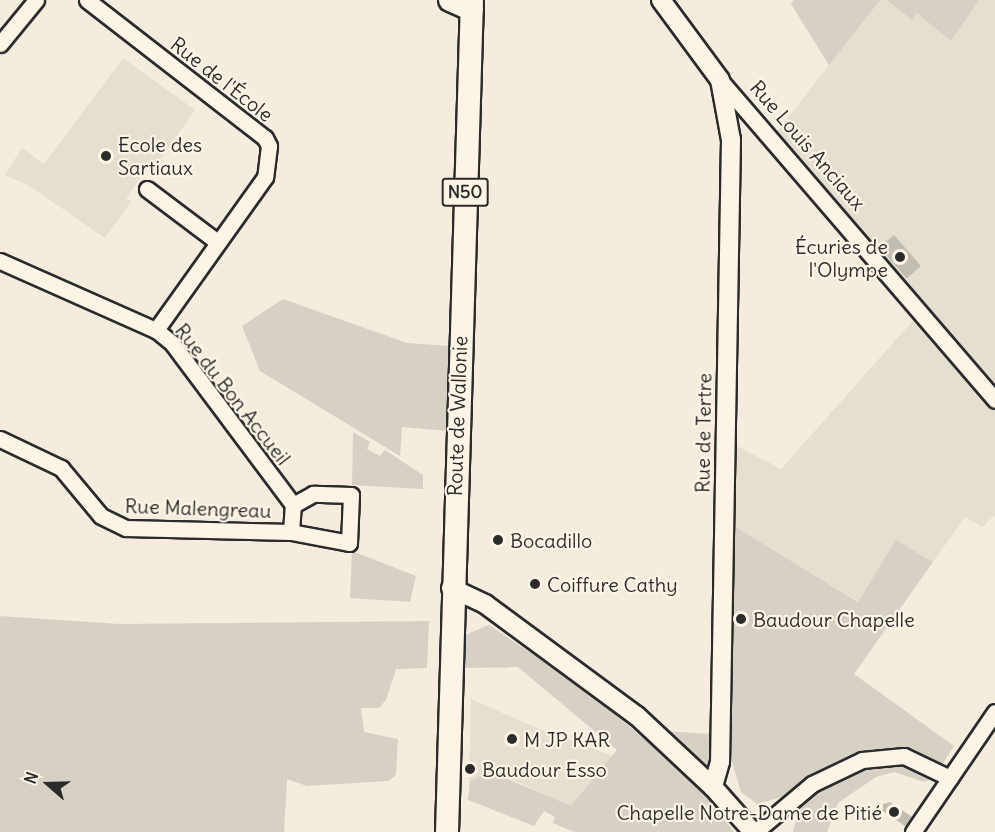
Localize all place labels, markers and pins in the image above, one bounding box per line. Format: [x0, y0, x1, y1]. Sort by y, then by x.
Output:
place label: Ecole des Sartiaux [118, 132, 202, 179]
marker: Ecole des Sartiaux [99, 149, 113, 163]
place label: Écuries de l'Olympe [795, 234, 888, 281]
marker: Écuries de l'Olympe [893, 250, 907, 264]
place label: Bocadillo [510, 528, 592, 552]
marker: Bocadillo [491, 533, 505, 547]
place label: Coiffure Cathy [547, 572, 677, 596]
marker: Coiffure Cathy [528, 577, 542, 591]
place label: Baudour Chapelle [753, 607, 915, 631]
marker: Baudour Chapelle [734, 612, 748, 626]
place label: M JP KAR [524, 727, 610, 751]
marker: M JP KAR [505, 732, 519, 746]
place label: Baudour Esso [482, 757, 607, 781]
marker: Baudour Esso [463, 762, 477, 776]
place label: Chapelle Notre-Dame de Pitié [616, 800, 882, 824]
marker: Chapelle Notre-Dame de Pitié [887, 805, 901, 819]

